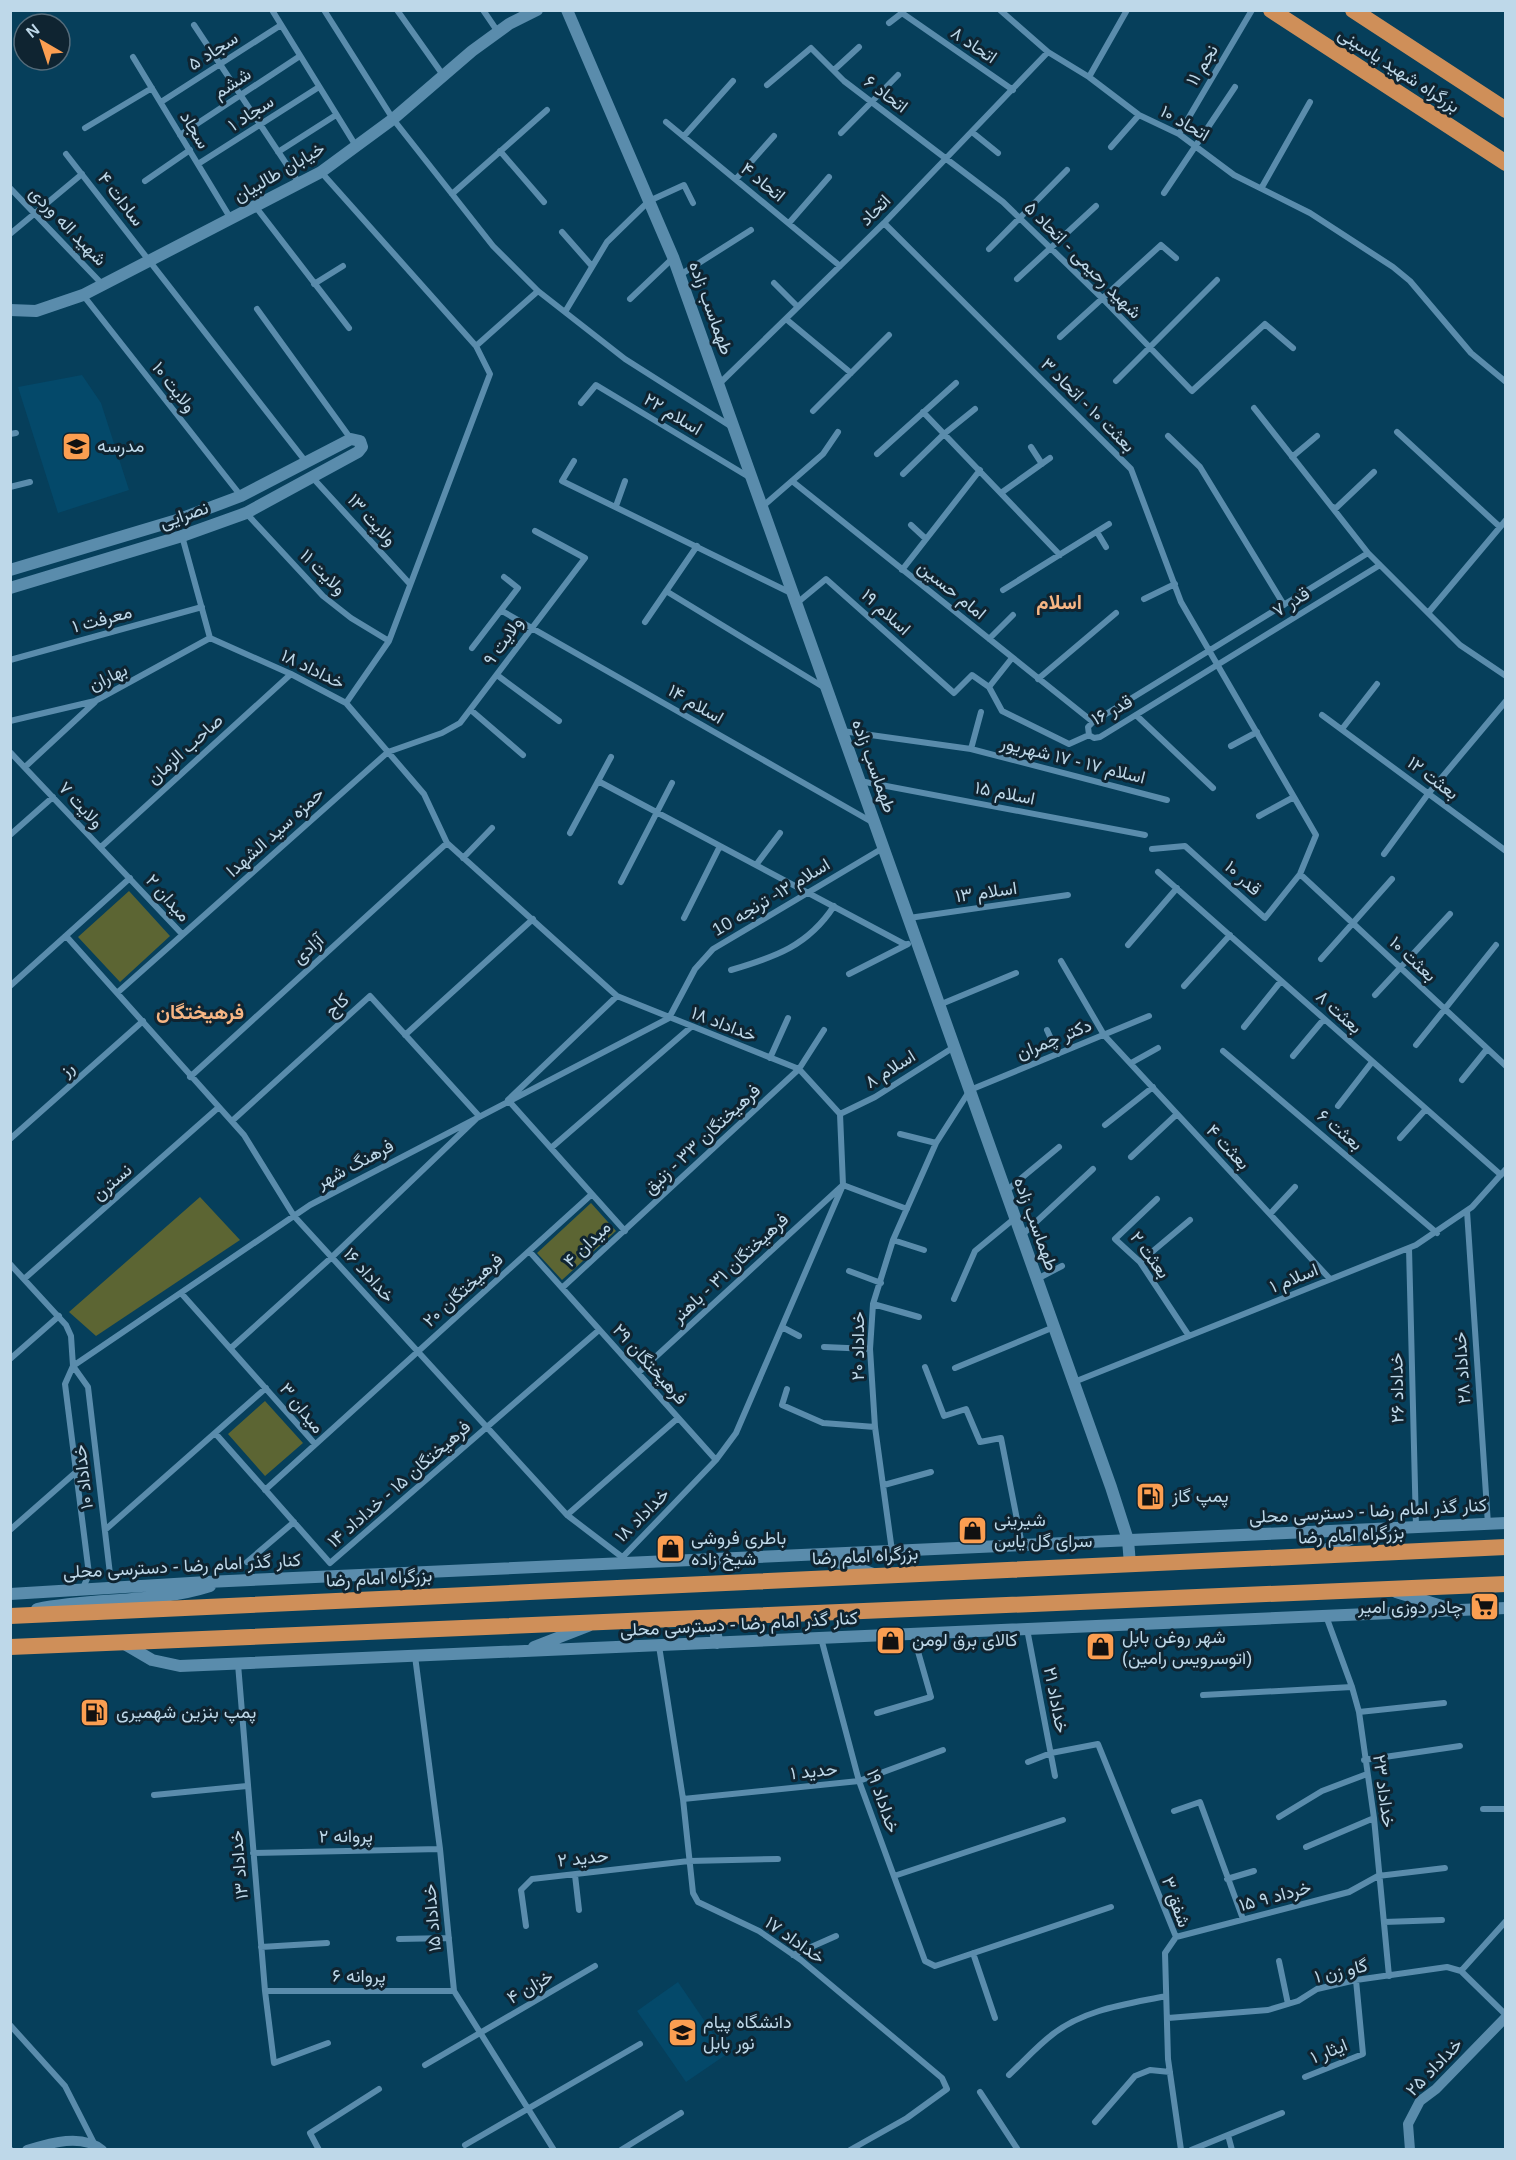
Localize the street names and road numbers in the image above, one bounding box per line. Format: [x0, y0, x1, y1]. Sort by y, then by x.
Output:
street label: اتحاد ۸ [947, 22, 1001, 68]
street label: بزرگراه شهید یاسینی [1334, 23, 1463, 118]
street label: سجاد ۵ [184, 28, 242, 74]
street label: نجم ۱۱ [1182, 41, 1224, 90]
street label: ششم [209, 63, 256, 104]
street label: اتحاد ۶ [860, 71, 912, 117]
street label: سجاد ۱ [225, 91, 277, 135]
street label: اتحاد ۱۰ [1157, 101, 1213, 145]
street label: سجاد [176, 108, 214, 152]
street label: خیابان طالبیان [230, 138, 328, 206]
street label: اتحاد ۴ [737, 158, 789, 206]
street label: سادات ۴ [94, 168, 148, 230]
street label: شهید اله وردی [25, 182, 111, 270]
street label: اتحاد [855, 190, 895, 230]
street label: شهید رحیمی - اتحاد ۵ [1020, 197, 1146, 323]
street label: طهماسب زاده [684, 259, 737, 358]
street label: بعثت ۱۰ - اتحاد ۳ [1037, 354, 1139, 456]
street label: ولایت ۱۰ [147, 358, 200, 417]
street label: اسلام ۲۲ [639, 389, 705, 441]
street label: ولایت ۱۳ [343, 490, 400, 551]
street label: نصرایی [157, 497, 211, 534]
street label: ولایت ۱۱ [295, 545, 350, 600]
street label: امام حسین [913, 557, 990, 625]
street label: قدر ۷ [1269, 583, 1314, 622]
street label: اسلام ۱۹ [856, 585, 915, 641]
street label: معرفت ۱ [70, 601, 134, 637]
street label: ولایت ۹ [479, 613, 528, 670]
street label: خداداد ۱۸ [278, 645, 348, 693]
street label: بهاران [86, 659, 131, 696]
street label: اسلام ۱۴ [664, 680, 727, 729]
street label: قدر ۱۶ [1088, 691, 1136, 730]
street label: صاحب الزمان [143, 710, 228, 789]
street label: طهماسب زاده [847, 717, 900, 816]
street label: اسلام ۱۷ - ۱۷ شهریور [997, 732, 1147, 790]
street label: بعثت ۱۲ [1404, 752, 1462, 804]
street label: اسلام ۱۵ [973, 777, 1037, 811]
street label: ولایت ۷ [54, 778, 107, 833]
street label: حمزه سید الشهدا [222, 783, 328, 882]
street label: اسلام ۱۲- ترنجه 10 [709, 854, 834, 942]
street label: قدر ۱۰ [1220, 857, 1265, 900]
street label: میدان ۲ [142, 870, 194, 926]
street label: اسلام ۱۳ [954, 878, 1018, 908]
street label: آزادی [288, 929, 330, 969]
street label: بعثت ۱۰ [1385, 932, 1441, 986]
street label: بعثت ۸ [1312, 986, 1366, 1038]
street label: کاج [321, 989, 354, 1022]
street label: خداداد ۱۸ [689, 1002, 759, 1046]
street label: دکتر چمران [1014, 1015, 1095, 1065]
street label: اسلام ۸ [861, 1046, 920, 1094]
street label: رز [55, 1058, 79, 1082]
street label: فرهیختگان ۳۳ - زنبق [640, 1080, 765, 1199]
street label: بعثت ۶ [1313, 1105, 1367, 1155]
street label: بعثت ۴ [1202, 1120, 1254, 1174]
street label: فرهنگ شهر [312, 1135, 397, 1194]
street label: نسترن [88, 1160, 136, 1205]
street label: طهماسب زاده [1009, 1175, 1062, 1274]
street label: فرهیختگان ۳۱ - باهنر [667, 1209, 793, 1328]
street label: میدان ۴ [559, 1217, 615, 1271]
street label: بعثت ۲ [1126, 1228, 1174, 1282]
street label: خداداد ۱۶ [339, 1244, 399, 1306]
street label: فرهیختگان ۲۰ [419, 1249, 508, 1332]
street label: اسلام ۱ [1267, 1259, 1322, 1299]
street label: خداداد ۲۰ [848, 1311, 868, 1381]
street label: فرهیختگان ۲۹ [608, 1320, 691, 1409]
street label: خداداد ۲۸ [1450, 1331, 1474, 1405]
street label: خداداد ۲۶ [1386, 1353, 1408, 1423]
street label: میدان ۳ [276, 1379, 328, 1437]
street label: فرهیختگان ۱۵ - خداداد ۱۴ [324, 1417, 475, 1552]
street label: خداداد ۱۰ [69, 1444, 97, 1510]
street label: خداداد ۱۸ [611, 1484, 673, 1546]
street label: کنار گذر امام رضا - دسترسی محلی [1248, 1495, 1488, 1529]
street label: بزرگراه امام رضا [1297, 1522, 1405, 1550]
street label: بزرگراه امام رضا [811, 1543, 919, 1571]
street label: کنار گذر امام رضا - دسترسی محلی [62, 1550, 302, 1584]
street label: بزرگراه امام رضا [325, 1565, 433, 1593]
street label: کنار گذر امام رضا - دسترسی محلی [619, 1608, 859, 1642]
street label: خداداد ۲۱ [1040, 1665, 1072, 1735]
street label: خداداد ۲۳ [1369, 1753, 1399, 1829]
street label: حدید ۱ [790, 1759, 838, 1783]
street label: خداداد ۱۹ [863, 1766, 903, 1836]
street label: پروانه ۲ [319, 1826, 373, 1848]
street label: خداداد ۱۳ [226, 1830, 252, 1900]
street label: حدید ۲ [556, 1845, 610, 1871]
street label: شفق ۳ [1157, 1874, 1194, 1930]
street label: ۱۵ خرداد ۹ [1237, 1877, 1313, 1916]
street label: خداداد ۱۵ [419, 1883, 445, 1953]
street label: خداداد ۱۷ [761, 1912, 829, 1968]
street label: گاو زن ۱ [1313, 1955, 1370, 1988]
street label: پروانه ۶ [332, 1966, 386, 1988]
street label: خزان ۴ [504, 1966, 557, 2009]
street label: خداداد ۲۵ [1402, 2034, 1466, 2100]
street label: ایثار ۱ [1308, 2035, 1351, 2068]

